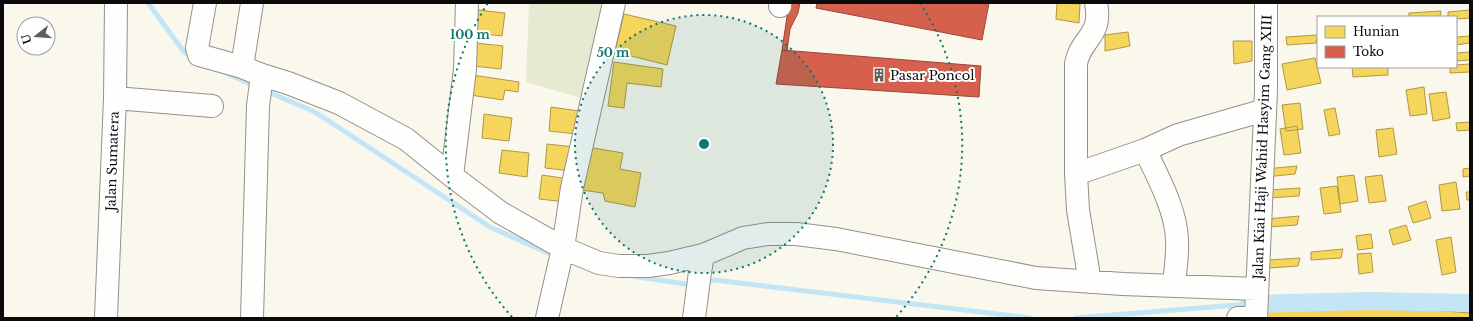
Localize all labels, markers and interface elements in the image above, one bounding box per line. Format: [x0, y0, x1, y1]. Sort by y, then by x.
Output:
street label: Jalan Kiai Haji Wahid Hasyim Gang XIII [1249, 14, 1276, 282]
north arrow [16, 16, 56, 56]
legend [1317, 16, 1457, 68]
text: Hunian [1353, 24, 1399, 39]
text: 100 m [450, 27, 491, 42]
text: U [18, 32, 35, 46]
text: Toko [1353, 44, 1384, 59]
text: 50 m [597, 45, 630, 60]
building icon: Pasar Poncol [871, 67, 887, 83]
place label: Pasar Poncol [890, 67, 974, 84]
street label: Jalan Sumatera [102, 110, 123, 213]
centre of rings [697, 137, 711, 151]

